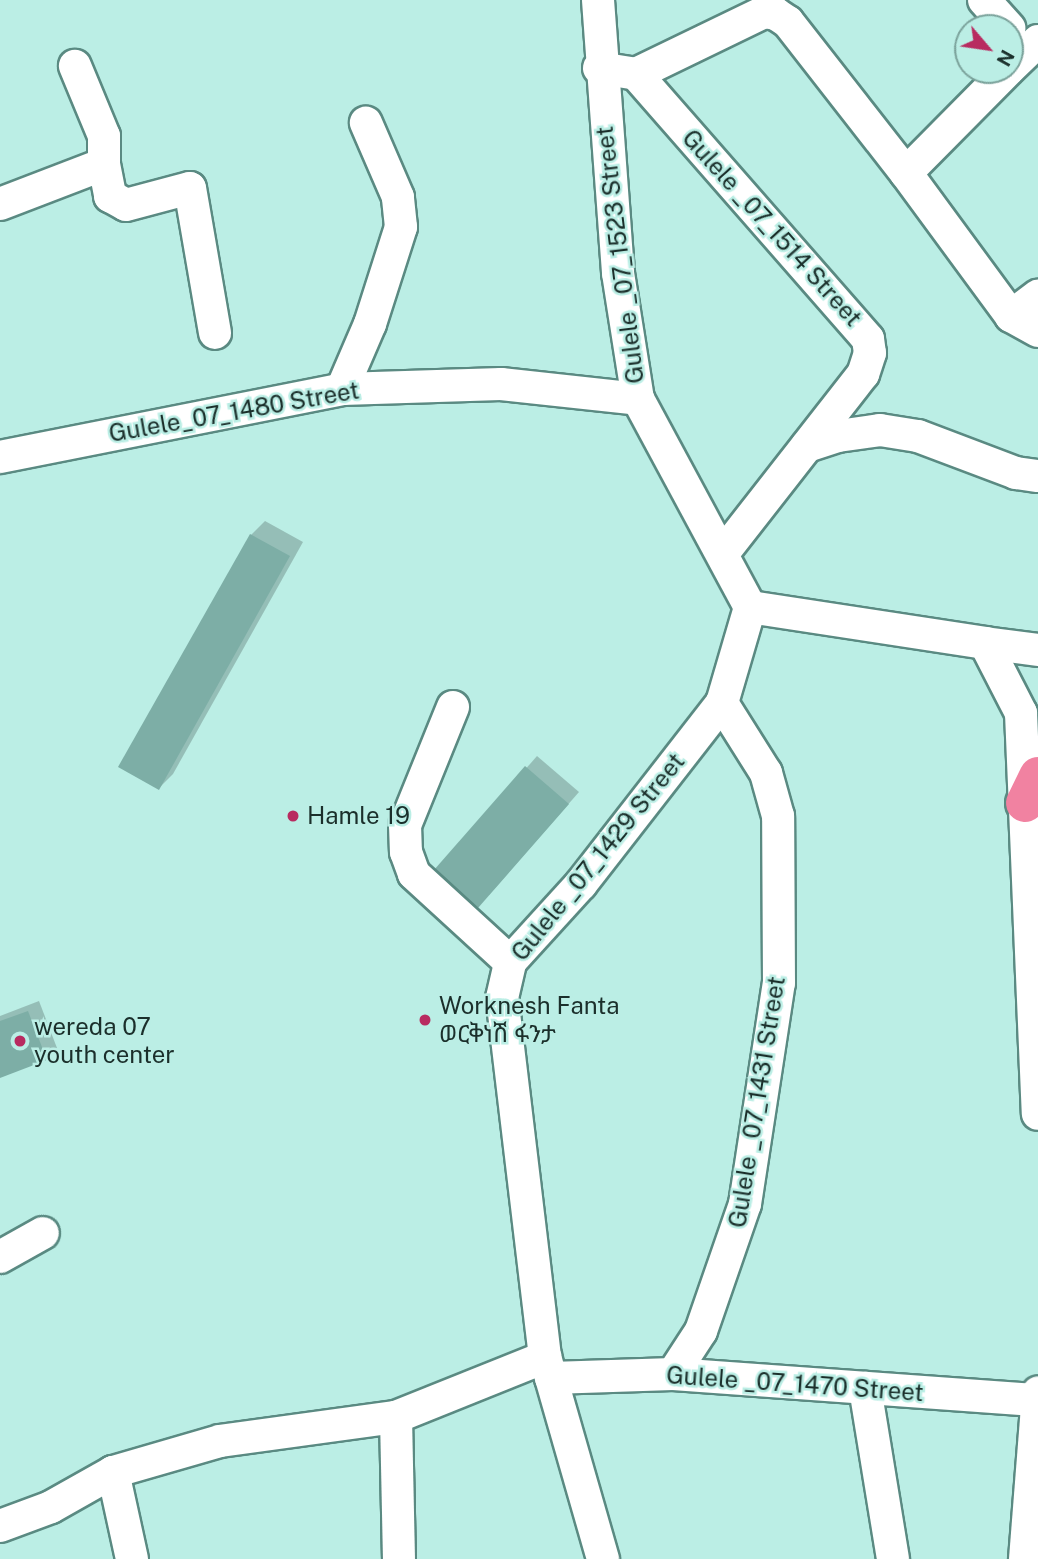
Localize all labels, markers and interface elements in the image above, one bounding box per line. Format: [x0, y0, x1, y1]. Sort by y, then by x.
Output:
north arrow [954, 14, 1024, 84]
text: N [992, 46, 1019, 70]
street label: Gulele _07_1514 Street [676, 124, 868, 332]
street label: Gulele _07_1523 Street [590, 125, 650, 385]
street label: Gulele_07_1480 Street [107, 376, 361, 448]
street label: Gulele _07_1429 Street [505, 747, 691, 967]
place label: Hamle 19 [307, 802, 410, 830]
marker: Hamle 19 [285, 808, 301, 824]
street label: Gulele _07_1431 Street [723, 974, 791, 1230]
place label: Worknesh Fanta ወርቅነሽ ፋንታ [439, 992, 620, 1048]
marker: Worknesh Fanta ወርቅነሽ ፋንታ [417, 1012, 433, 1028]
place label: wereda 07 youth center [34, 1013, 175, 1069]
marker: wereda 07 youth center [12, 1033, 28, 1049]
street label: Gulele _07_1470 Street [665, 1361, 925, 1407]

